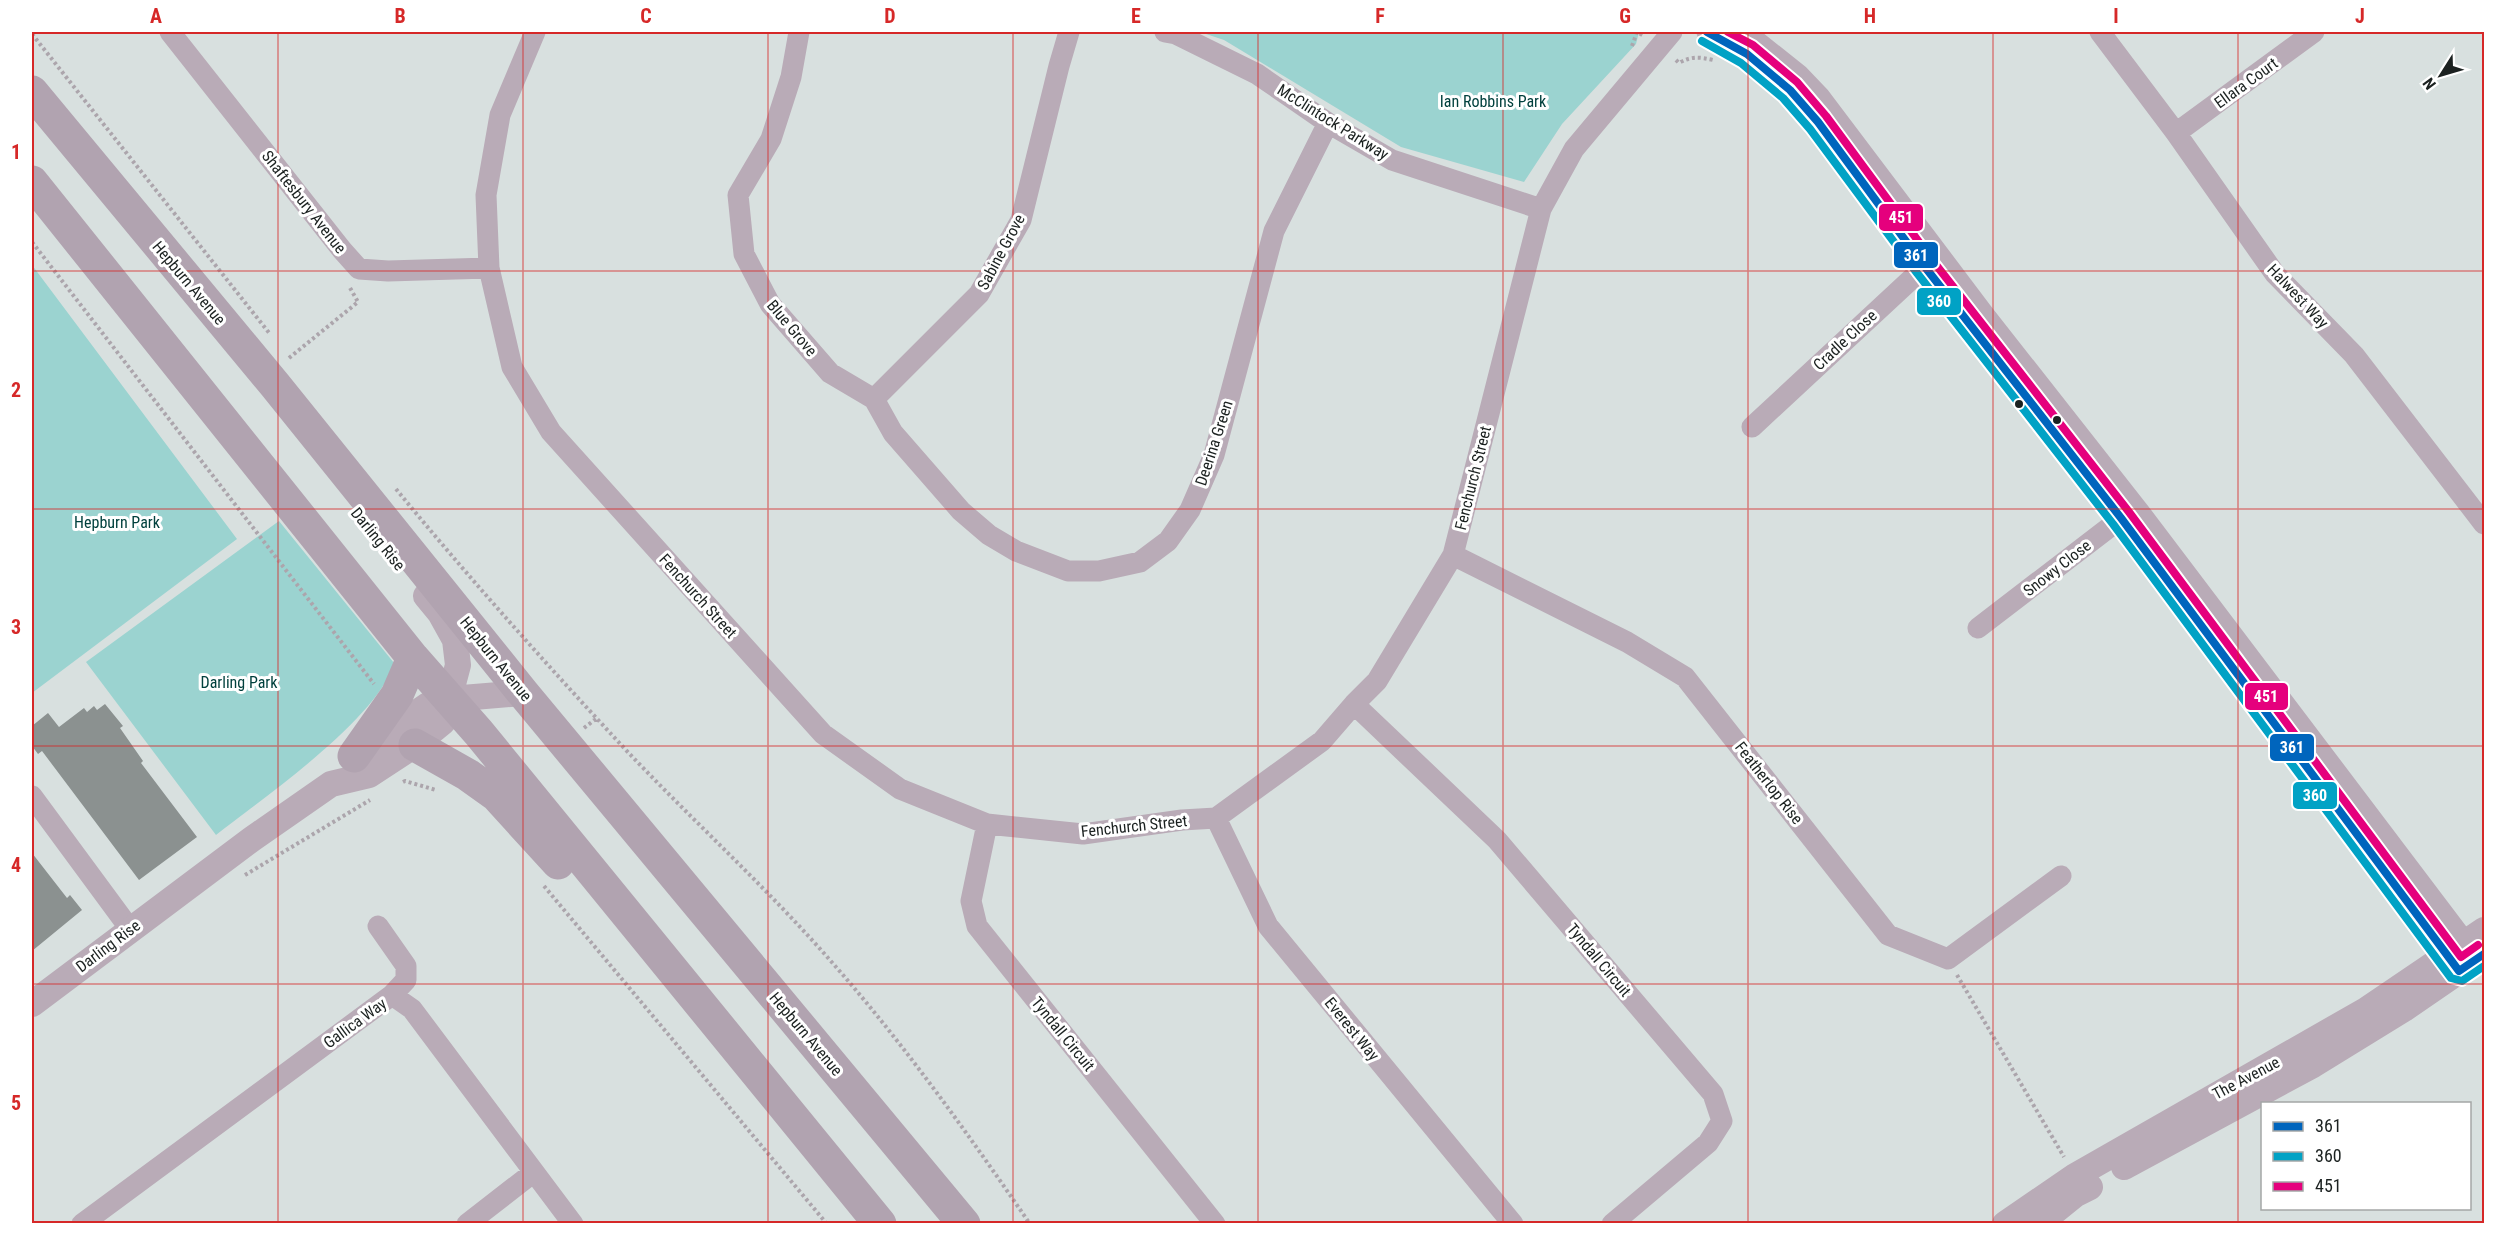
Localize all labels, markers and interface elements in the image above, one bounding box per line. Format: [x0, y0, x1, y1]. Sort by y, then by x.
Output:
text: A [150, 4, 162, 28]
text: B [394, 4, 406, 28]
text: C [640, 4, 652, 28]
text: D [884, 4, 896, 28]
text: E [1131, 4, 1141, 28]
text: F [1375, 4, 1385, 28]
text: G [1619, 4, 1631, 28]
text: H [1864, 4, 1876, 28]
text: I [2113, 4, 2119, 28]
text: J [2355, 4, 2365, 28]
north arrow [2411, 45, 2471, 105]
street label: Ellara Court [2211, 54, 2282, 112]
text: N [2419, 74, 2440, 93]
street label: McClintock Parkway [1274, 80, 1392, 164]
park label: Ian Robbins Park [1440, 92, 1547, 111]
text: 1 [11, 140, 21, 164]
street label: Shaftesbury Avenue [258, 147, 350, 257]
line badge: 451 [1878, 203, 1924, 232]
text: 451 [1889, 208, 1913, 227]
street label: Sabine Grove [973, 211, 1029, 293]
street label: Hepburn Avenue [149, 237, 229, 329]
line badge: 361 [1893, 241, 1939, 269]
text: 361 [1904, 246, 1928, 265]
street label: Halwest Way [2263, 260, 2333, 332]
line badge: 360 [1916, 287, 1962, 316]
text: 360 [1927, 292, 1951, 311]
street label: Blue Grove [763, 296, 821, 360]
street label: Cradle Close [1809, 306, 1881, 374]
text: 2 [11, 378, 21, 402]
street label: Deerina Green [1191, 398, 1237, 488]
unlabelled marker [2013, 398, 2025, 410]
unlabelled marker [2051, 414, 2063, 426]
street label: Fenchurch Street [1451, 424, 1495, 532]
street label: Darling Rise [347, 504, 409, 574]
park label: Hepburn Park [74, 513, 161, 532]
street label: Snowy Close [2019, 536, 2095, 600]
street label: Fenchurch Street [655, 550, 741, 642]
street label: Hepburn Avenue [456, 613, 536, 705]
text: 3 [11, 615, 21, 639]
park label: Darling Park [201, 673, 278, 692]
line badge: 451 [2244, 682, 2289, 711]
text: 451 [2254, 687, 2278, 706]
line badge: 361 [2269, 733, 2315, 762]
street label: Feathertop Rise [1731, 738, 1807, 828]
text: 361 [2280, 738, 2304, 757]
line badge: 360 [2292, 781, 2338, 810]
text: 360 [2303, 786, 2327, 805]
street label: Fenchurch Street [1080, 811, 1188, 841]
text: 4 [11, 853, 21, 877]
street label: Darling Rise [72, 916, 144, 976]
street label: Tyndall Circuit [1563, 919, 1635, 1001]
street label: Hepburn Avenue [766, 988, 846, 1080]
street label: Tyndall Circuit [1027, 993, 1099, 1075]
street label: Everest Way [1321, 993, 1384, 1065]
street label: Gallica Way [320, 994, 390, 1052]
street label: The Avenue [2209, 1052, 2283, 1104]
text: 5 [11, 1091, 21, 1115]
legend [2261, 1102, 2471, 1210]
text: 361 [2315, 1115, 2342, 1136]
text: 360 [2315, 1145, 2342, 1166]
text: 451 [2315, 1175, 2342, 1196]

